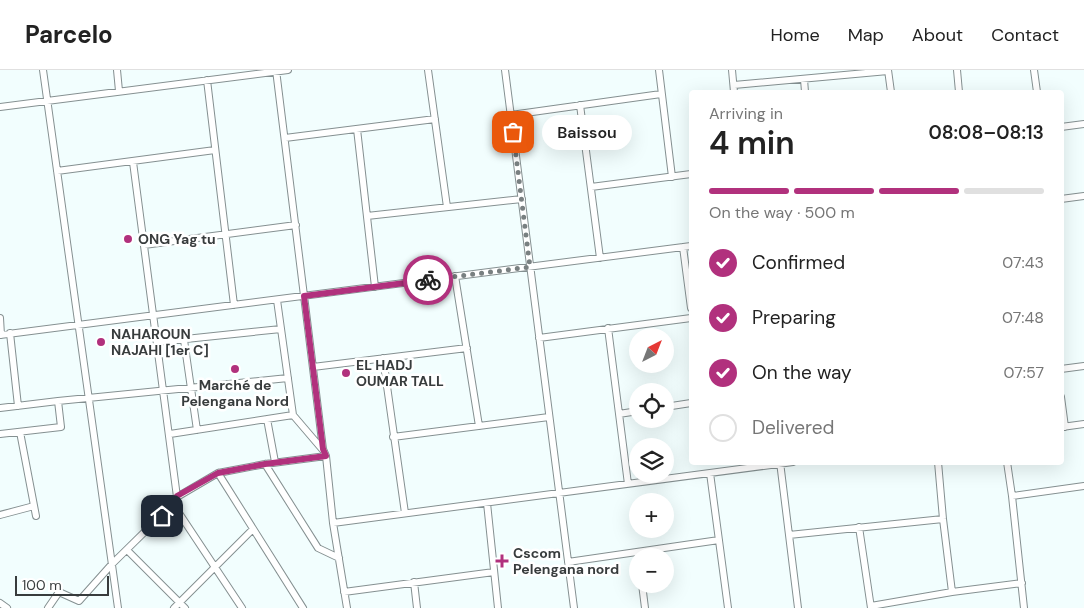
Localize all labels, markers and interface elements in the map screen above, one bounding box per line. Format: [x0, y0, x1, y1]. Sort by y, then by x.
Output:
text: Parcelo [25, 19, 113, 50]
text: Home [770, 23, 820, 47]
text: Map [848, 23, 884, 47]
text: About [912, 23, 963, 47]
text: Contact [991, 23, 1059, 47]
text: Arriving in [709, 103, 783, 124]
pin [492, 111, 534, 153]
callout: Baissou [543, 114, 633, 150]
icon: bag [499, 118, 527, 146]
text: 08:08–08:13 [928, 120, 1044, 145]
text: Baissou [557, 122, 617, 143]
text: 4 min [709, 122, 795, 164]
text: On the way · 500 m [709, 202, 855, 223]
place label: ONG Yag tu [138, 230, 216, 248]
marker: ONG Yag tu [122, 233, 134, 245]
icon: check [709, 249, 737, 277]
text: Confirmed [752, 250, 845, 275]
text: 07:43 [1002, 252, 1044, 273]
courier [403, 255, 453, 305]
icon: bike [414, 266, 442, 294]
icon: check [709, 304, 737, 332]
text: Preparing [752, 305, 836, 330]
text: 07:48 [1002, 307, 1044, 328]
place label: NAHAROUN NAJAHI [1er C] [111, 325, 209, 359]
north arrow [629, 328, 674, 372]
map controls [629, 328, 674, 593]
marker: NAHAROUN NAJAHI [1er C] [95, 336, 107, 348]
place label: EL HADJ OUMAR TALL [356, 356, 444, 390]
icon: check [709, 359, 737, 387]
text: On the way [752, 360, 852, 385]
text: 07:57 [1003, 362, 1044, 383]
marker: Marché de Pelengana Nord [229, 363, 241, 375]
marker: EL HADJ OUMAR TALL [340, 367, 352, 379]
place label: Marché de Pelengana Nord [181, 376, 289, 410]
button: locate [629, 383, 674, 428]
text: Delivered [752, 415, 834, 440]
button: layers [629, 438, 674, 483]
button: + [629, 493, 674, 538]
pin [141, 495, 183, 537]
icon: home [148, 502, 176, 530]
place label: Cscom Pelengana nord [513, 544, 619, 578]
button: − [629, 548, 674, 593]
marker: Cscom Pelengana nord [495, 554, 509, 568]
scale bar [15, 573, 109, 596]
text: 100 m [22, 576, 62, 594]

